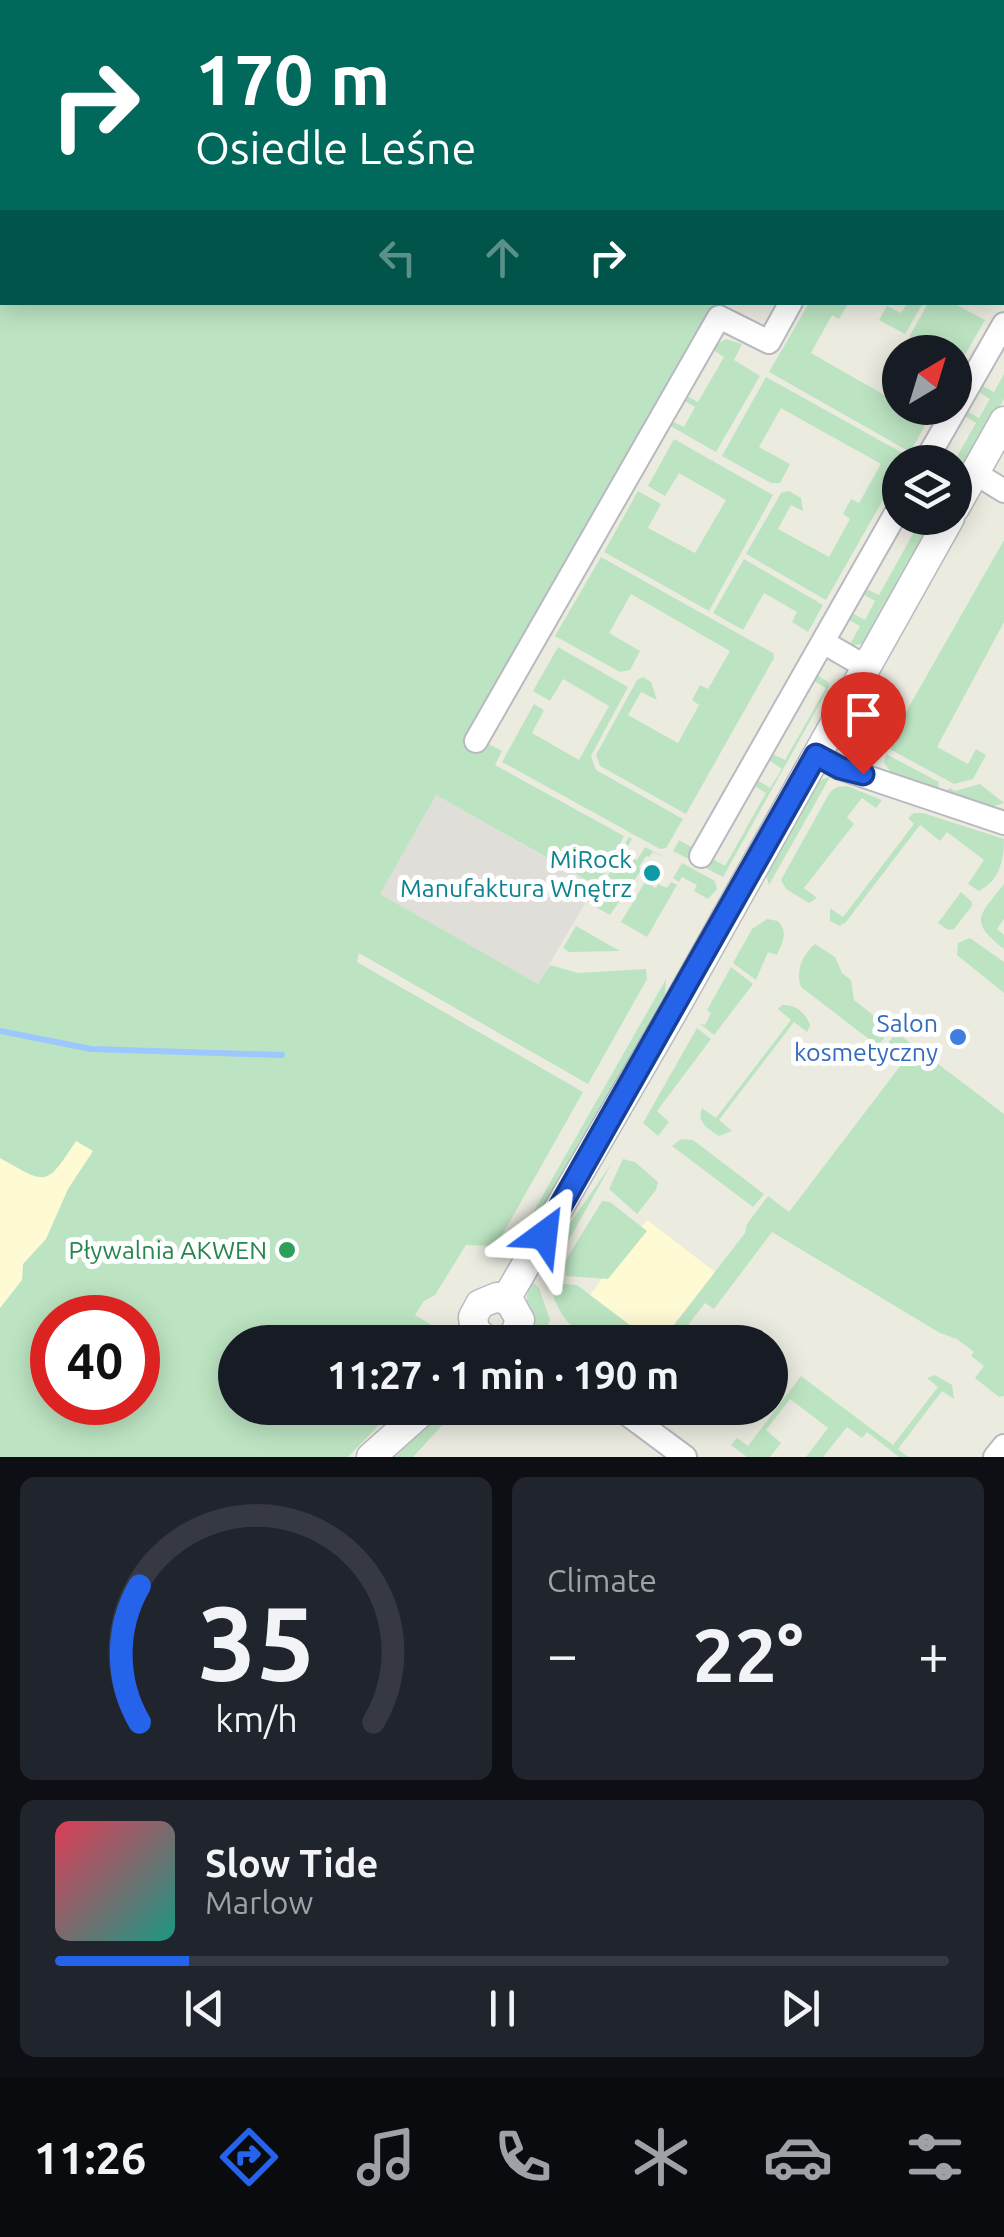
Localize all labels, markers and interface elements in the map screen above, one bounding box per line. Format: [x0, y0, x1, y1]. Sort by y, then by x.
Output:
icon: right [30, 40, 160, 170]
text: 170 m [195, 40, 390, 118]
text: Osiedle Leśne [195, 122, 476, 173]
icon: left [370, 230, 425, 285]
icon: ahead [475, 230, 530, 285]
icon: right [580, 230, 635, 285]
north arrow [882, 335, 972, 425]
map controls [882, 335, 972, 535]
button: layers [882, 445, 972, 535]
pin [821, 672, 906, 775]
icon: arrive [836, 687, 891, 742]
place label: MiRock Manufaktura Wnętrz [400, 845, 632, 902]
marker: MiRock Manufaktura Wnętrz [641, 862, 663, 884]
place label: Salon kosmetyczny [794, 1009, 938, 1066]
marker: Salon kosmetyczny [947, 1026, 969, 1048]
position arrow [492, 1183, 596, 1287]
place label: Pływalnia AKWEN [69, 1236, 267, 1264]
marker: Pływalnia AKWEN [276, 1239, 298, 1261]
speed limit sign: 40 [30, 1295, 160, 1425]
text: 11:27 · 1 min · 190 m [327, 1354, 679, 1396]
text: Climate [547, 1562, 657, 1598]
text: 35 [197, 1583, 315, 1700]
text: 22° [692, 1612, 804, 1696]
text: − [547, 1623, 578, 1684]
text: + [918, 1623, 949, 1684]
text: km/h [215, 1699, 297, 1739]
text: Slow Tide [205, 1842, 378, 1884]
text: Marlow [205, 1884, 313, 1920]
icon: previous [177, 1981, 232, 2036]
icon: pause [475, 1981, 530, 2036]
icon: next [773, 1981, 828, 2036]
icon: directions [214, 2122, 284, 2192]
icon: music [351, 2122, 421, 2192]
icon: phone [488, 2122, 558, 2192]
icon: climate [626, 2122, 696, 2192]
icon: car [763, 2122, 833, 2192]
icon: filters [900, 2122, 970, 2192]
text: 11:26 [34, 2132, 146, 2183]

